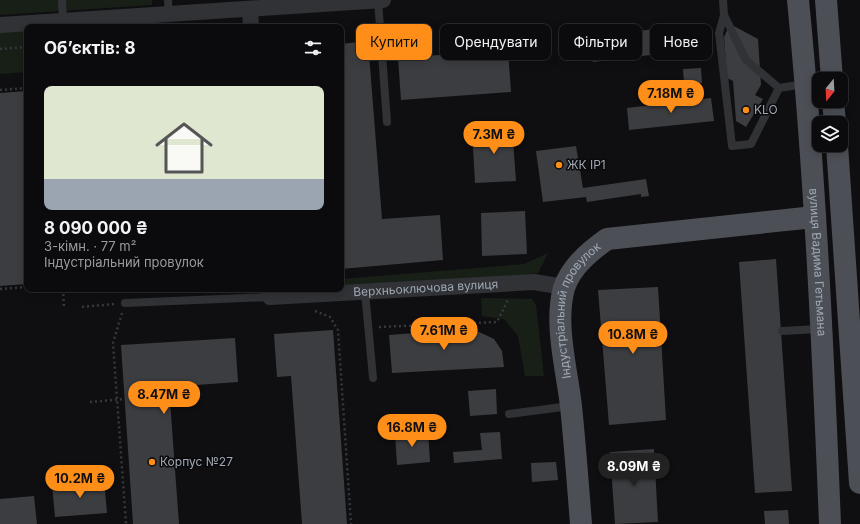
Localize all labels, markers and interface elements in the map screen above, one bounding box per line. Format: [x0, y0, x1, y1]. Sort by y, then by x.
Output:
chip: Купити [356, 24, 432, 60]
chip: Орендувати [440, 24, 551, 60]
chip: Фільтри [559, 24, 642, 60]
chip: Нове [650, 24, 712, 60]
icon: filters [302, 37, 324, 59]
text: Об’єктів: 8 [44, 38, 136, 58]
north arrow [812, 72, 848, 108]
map controls [812, 72, 848, 152]
pin: 7.18M ₴ [634, 80, 708, 114]
text: 7.18M ₴ [647, 85, 695, 101]
place label: KLO [754, 102, 778, 117]
marker: KLO [741, 105, 751, 115]
icon: home [148, 112, 220, 184]
button: layers [812, 116, 848, 152]
pin: 7.3M ₴ [461, 121, 527, 155]
text: 7.3M ₴ [472, 126, 516, 142]
place label: ЖК IP1 [567, 157, 606, 172]
marker: ЖК IP1 [554, 160, 564, 170]
street label: вулиця Вадима Гетьмана [806, 188, 830, 337]
text: 8 090 000 ₴ [44, 218, 148, 238]
text: 3-кімн. · 77 m² [44, 238, 136, 254]
street label: Індустріальний провулок [552, 238, 604, 380]
text: Індустріальний провулок [44, 254, 204, 270]
street label: Верхньоключова вулиця [353, 276, 498, 299]
pin: 7.61M ₴ [407, 317, 481, 351]
pin: 10.8M ₴ [596, 321, 670, 355]
text: 7.61M ₴ [420, 322, 468, 338]
text: 10.8M ₴ [607, 326, 659, 342]
pin: 8.47M ₴ [127, 381, 201, 415]
text: 8.47M ₴ [137, 386, 191, 402]
pin: 16.8M ₴ [375, 414, 449, 448]
text: 16.8M ₴ [387, 419, 437, 435]
pin: 8.09M ₴ [597, 453, 671, 487]
place label: Корпус №27 [160, 454, 233, 469]
marker: Корпус №27 [147, 457, 157, 467]
text: 8.09M ₴ [607, 458, 661, 474]
pin: 10.2M ₴ [43, 465, 117, 499]
text: 10.2M ₴ [54, 470, 106, 486]

